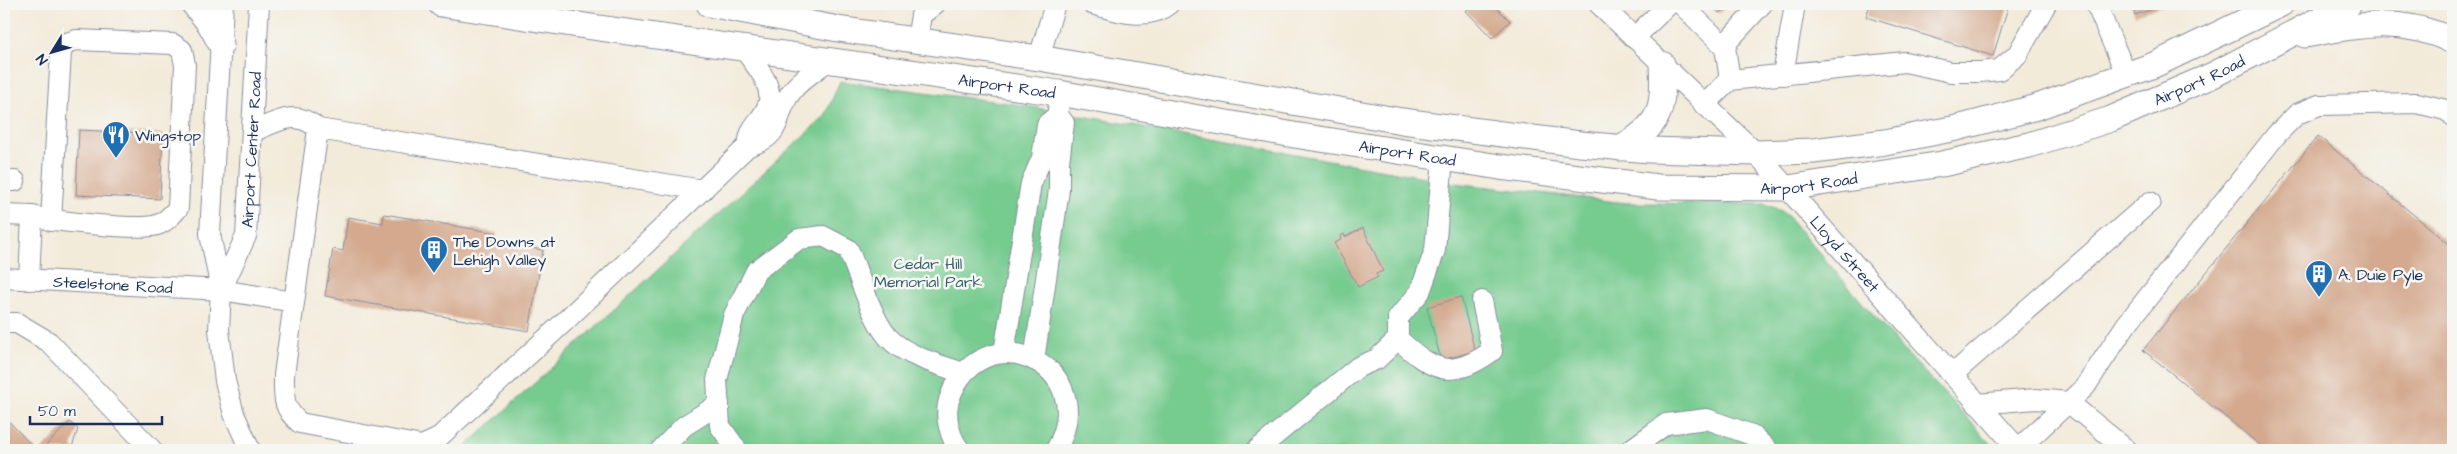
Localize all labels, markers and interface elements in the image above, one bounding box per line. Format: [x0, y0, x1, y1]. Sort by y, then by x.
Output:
north arrow [28, 28, 78, 78]
text: N [32, 50, 53, 69]
street label: Airport Road [2150, 50, 2249, 111]
street label: Airport Road [957, 69, 1057, 104]
street label: Airport Center Road [236, 71, 267, 228]
restaurant icon: Wingstop [101, 120, 131, 159]
place label: Wingstop [135, 125, 201, 148]
street label: Airport Road [1357, 135, 1457, 172]
street label: Airport Road [1760, 167, 1859, 200]
street label: Lloyd Street [1805, 211, 1885, 298]
place label: The Downs at Lehigh Valley [453, 231, 556, 272]
building icon: The Downs at Lehigh Valley [419, 235, 449, 274]
park label: Cedar Hill Memorial Park [874, 253, 983, 293]
building icon: A. Duie Pyle [2304, 259, 2334, 298]
place label: A. Duie Pyle [2338, 264, 2423, 287]
street label: Steelstone Road [52, 271, 173, 299]
scale bar [30, 394, 162, 426]
text: 50 m [38, 401, 76, 422]

